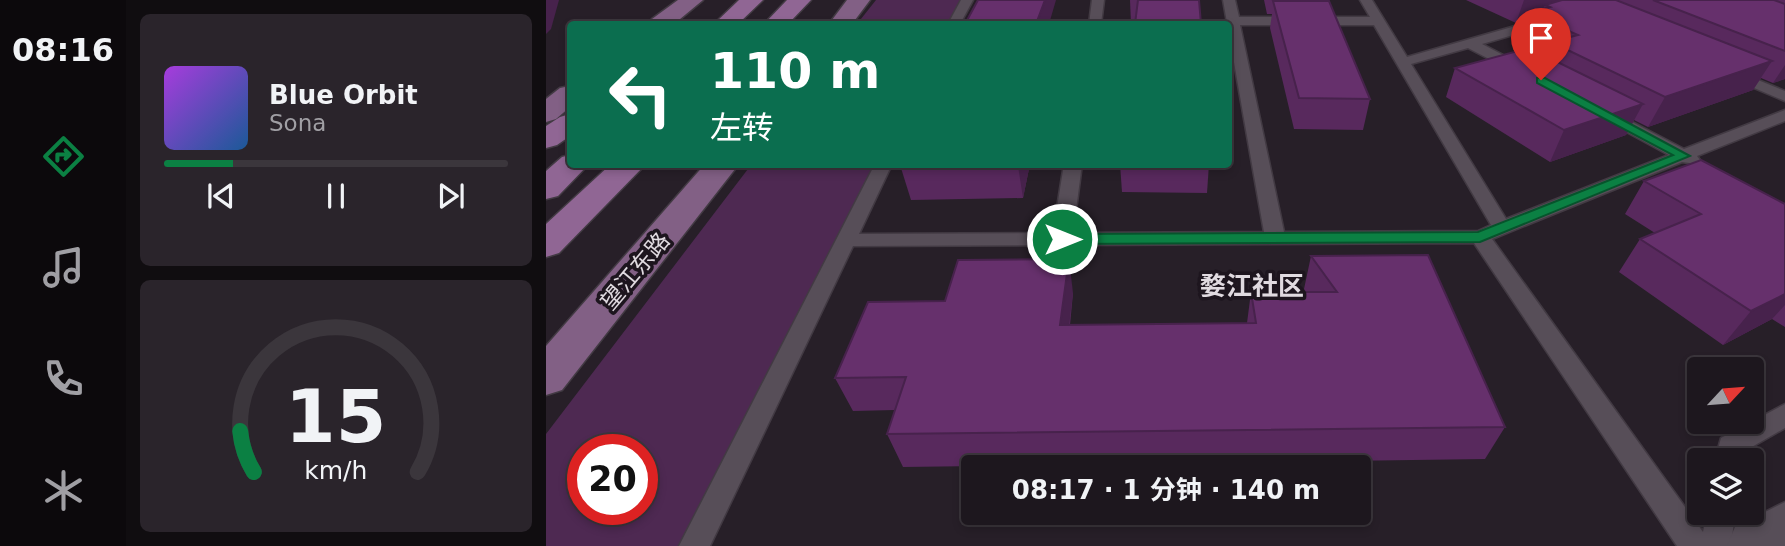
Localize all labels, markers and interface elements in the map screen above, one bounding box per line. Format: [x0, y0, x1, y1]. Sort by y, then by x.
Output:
pin [1511, 8, 1571, 80]
icon: arrive [1522, 19, 1560, 57]
text: 08:16 [12, 31, 114, 69]
text: 110 m [710, 43, 880, 100]
icon: left [595, 49, 686, 140]
text: Blue Orbit [269, 80, 418, 110]
text: 左转 [710, 109, 774, 147]
text: Sona [269, 110, 326, 136]
icon: directions [39, 132, 88, 181]
icon: previous [202, 177, 240, 215]
icon: pause [317, 177, 355, 215]
icon: next [432, 177, 470, 215]
position arrow [1025, 202, 1099, 276]
street label: 望江东路 [595, 227, 675, 315]
icon: music [39, 243, 88, 292]
district label: 婺江社区 [1200, 271, 1304, 301]
icon: phone [39, 354, 88, 403]
north arrow [1687, 357, 1764, 434]
map controls [1687, 357, 1764, 525]
text: 15 [285, 374, 387, 459]
speed limit sign: 20 [567, 434, 658, 525]
button: layers [1687, 448, 1764, 525]
text: km/h [304, 456, 368, 485]
icon: climate [39, 466, 88, 515]
text: 08:17 · 1 分钟 · 140 m [1012, 475, 1320, 505]

